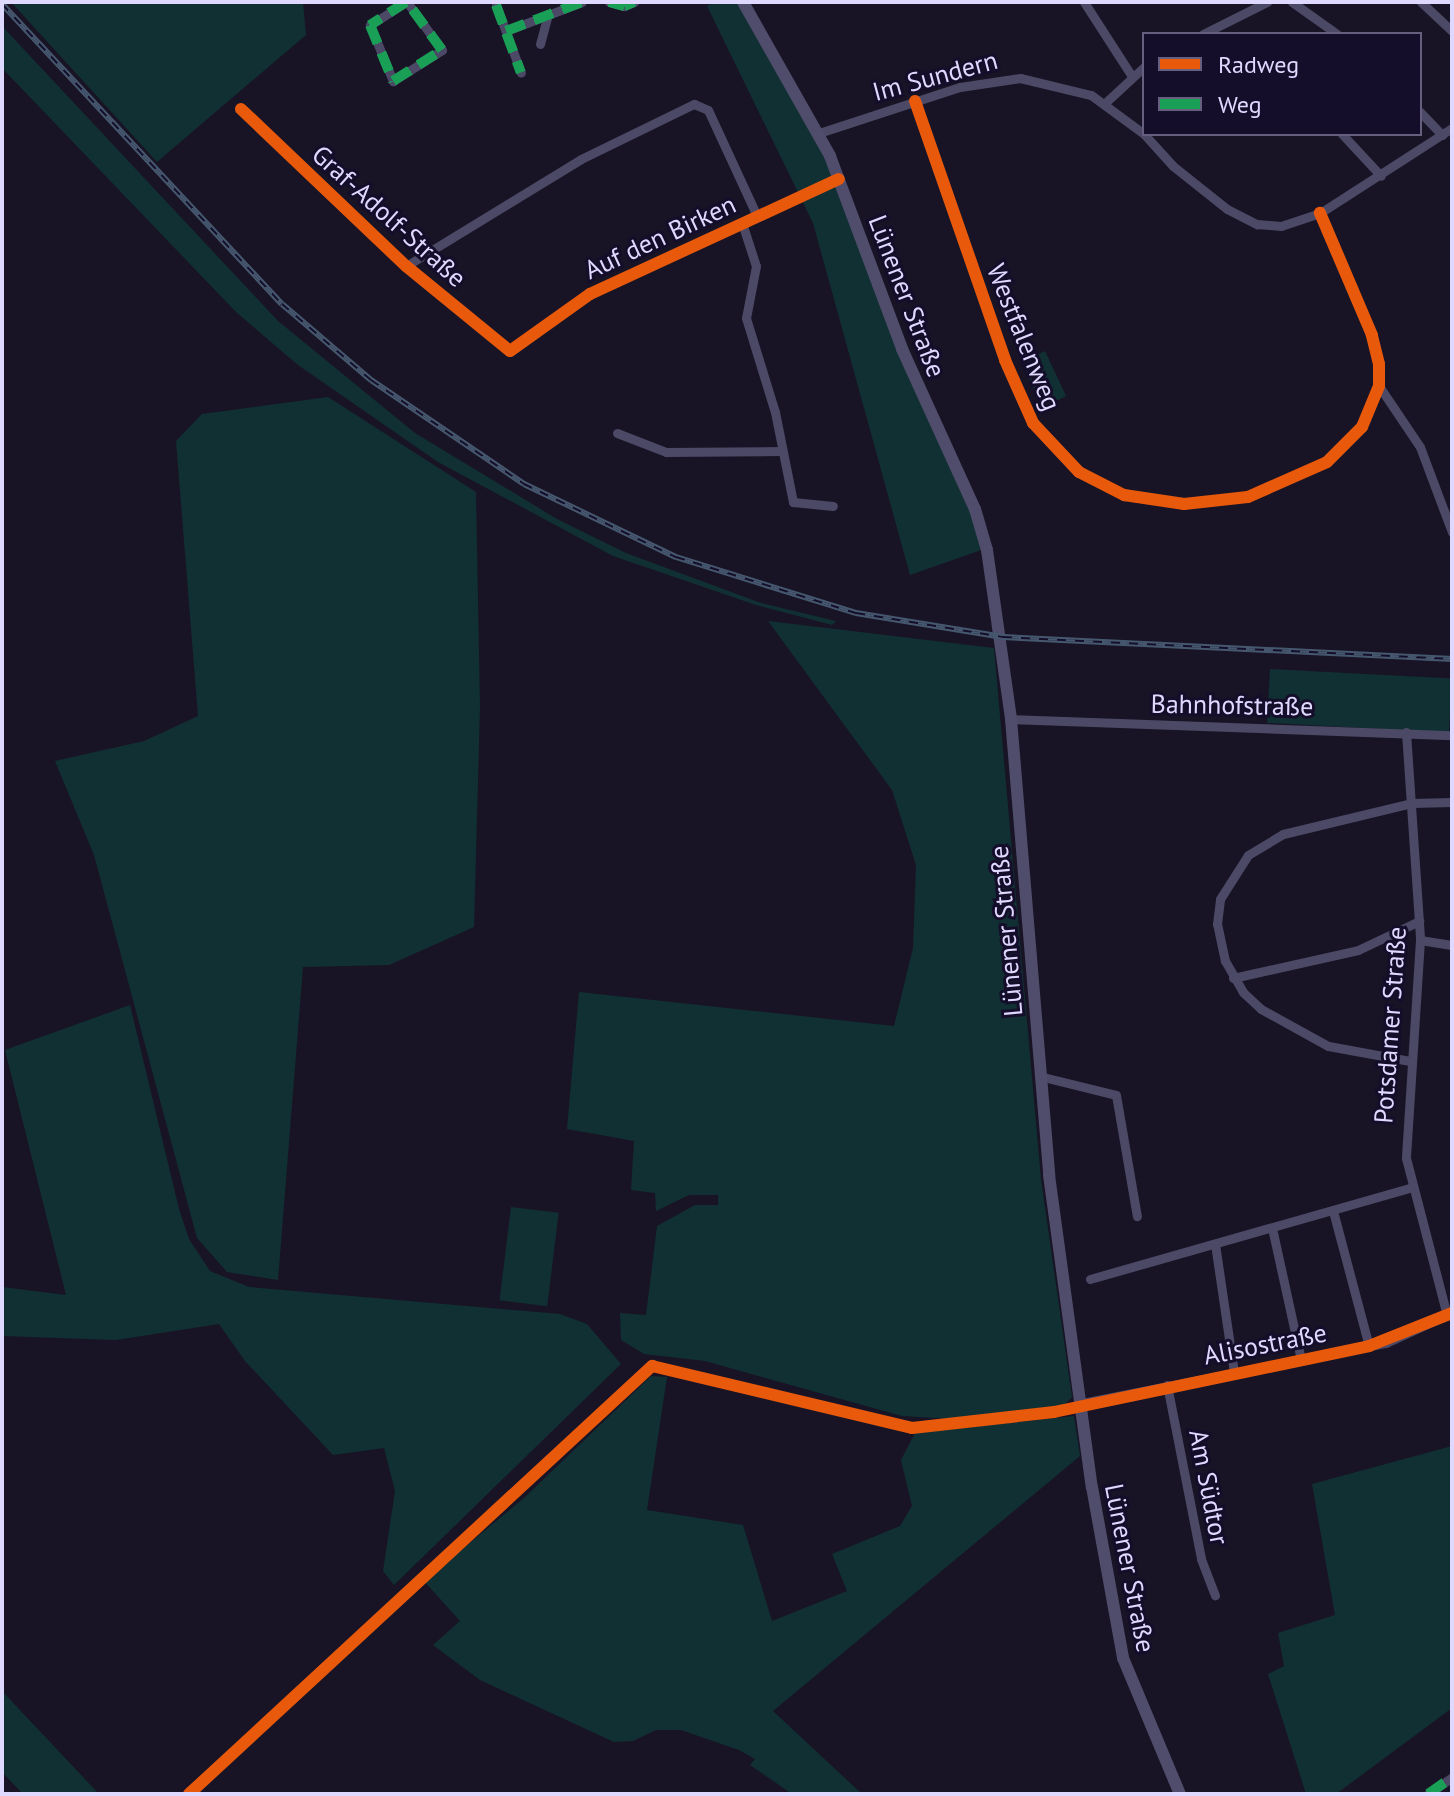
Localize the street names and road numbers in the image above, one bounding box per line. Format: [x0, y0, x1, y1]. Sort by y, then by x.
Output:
street label: Im Sundern [869, 44, 1001, 108]
street label: Graf-Adolf-Straße [305, 139, 473, 293]
street label: Auf den Birken [579, 188, 741, 286]
street label: Lünener Straße [862, 211, 952, 381]
street label: Westfalenweg [980, 259, 1068, 415]
street label: Bahnhofstraße [1150, 688, 1314, 722]
street label: Lünener Straße [983, 844, 1029, 1018]
street label: Potsdamer Straße [1368, 926, 1412, 1124]
street label: Alisostraße [1201, 1317, 1329, 1371]
street label: Am Südtor [1183, 1427, 1235, 1547]
street label: Lünener Straße [1098, 1481, 1162, 1655]

